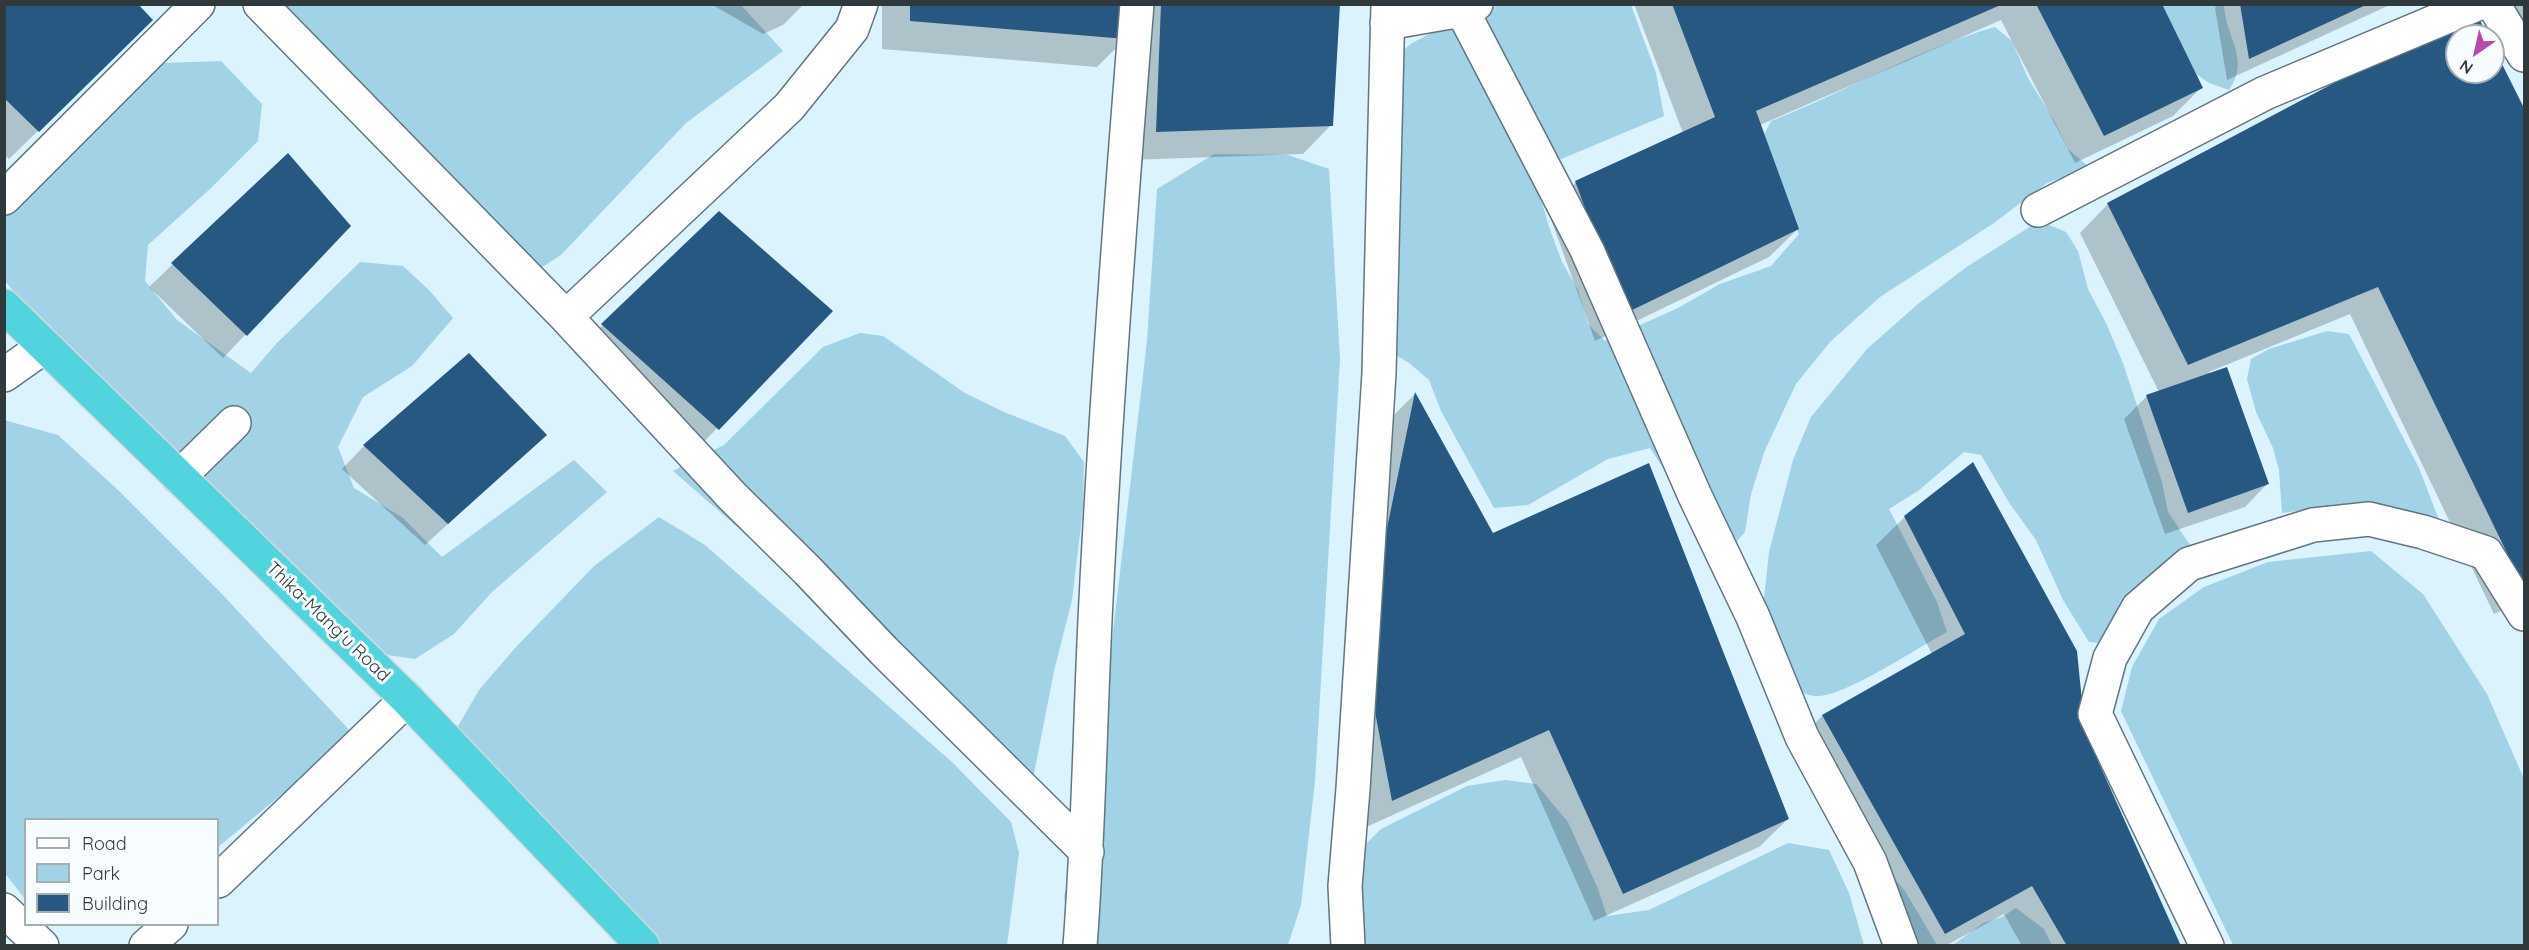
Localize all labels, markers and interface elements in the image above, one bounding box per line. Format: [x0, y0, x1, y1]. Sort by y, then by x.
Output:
north arrow [2445, 24, 2505, 84]
text: N [2456, 56, 2477, 79]
street label: Thika-Mang'u Road [262, 558, 394, 686]
legend [24, 818, 219, 926]
text: Road [82, 832, 127, 855]
text: Park [82, 862, 120, 885]
text: Building [82, 892, 148, 915]

